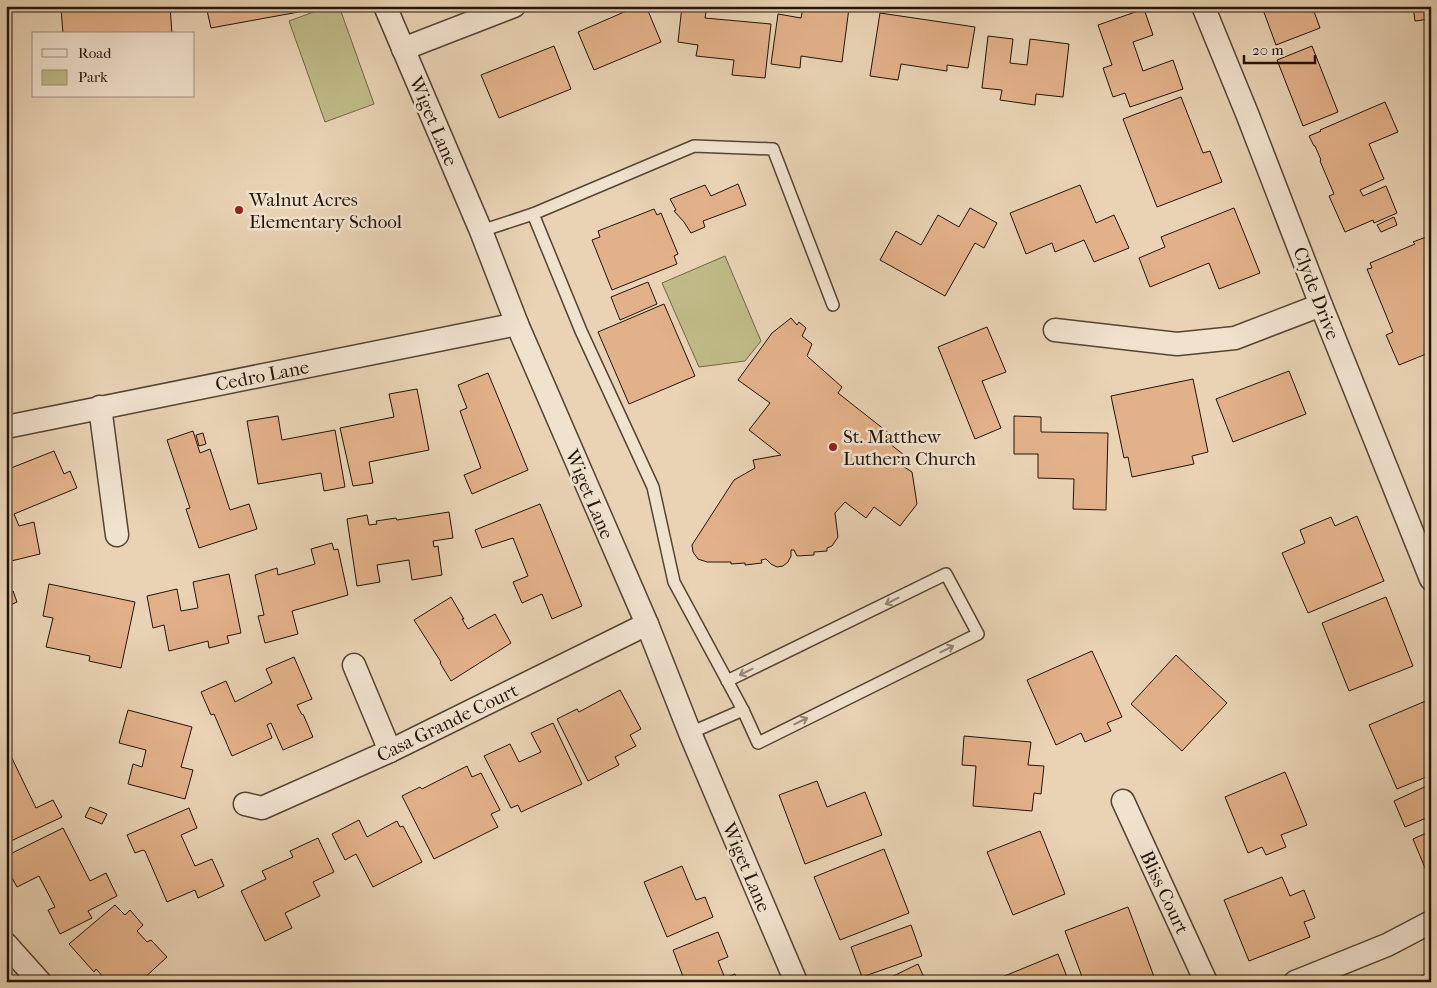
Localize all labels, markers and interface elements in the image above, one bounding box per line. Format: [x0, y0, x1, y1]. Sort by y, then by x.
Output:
legend [32, 32, 195, 98]
scale bar [1244, 32, 1316, 64]
text: 20 m [1252, 41, 1284, 59]
text: Road [78, 44, 112, 62]
text: Park [78, 68, 108, 86]
street label: Wiget Lane [404, 72, 462, 169]
place label: Walnut Acres Elementary School [248, 189, 402, 233]
marker: Walnut Acres Elementary School [233, 204, 245, 216]
street label: Clyde Drive [1288, 244, 1344, 343]
street label: Cedro Lane [214, 356, 311, 396]
place label: St. Matthew Luthern Church [843, 426, 976, 470]
marker: St. Matthew Luthern Church [827, 441, 839, 453]
street label: Wiget Lane [560, 445, 618, 542]
one-way arrow [884, 596, 899, 606]
one-way arrow [939, 644, 954, 654]
one-way arrow [738, 668, 753, 678]
street label: Casa Grande Court [373, 679, 522, 767]
one-way arrow [794, 716, 809, 726]
street label: Wiget Lane [717, 818, 775, 915]
street label: Bliss Court [1135, 847, 1193, 938]

